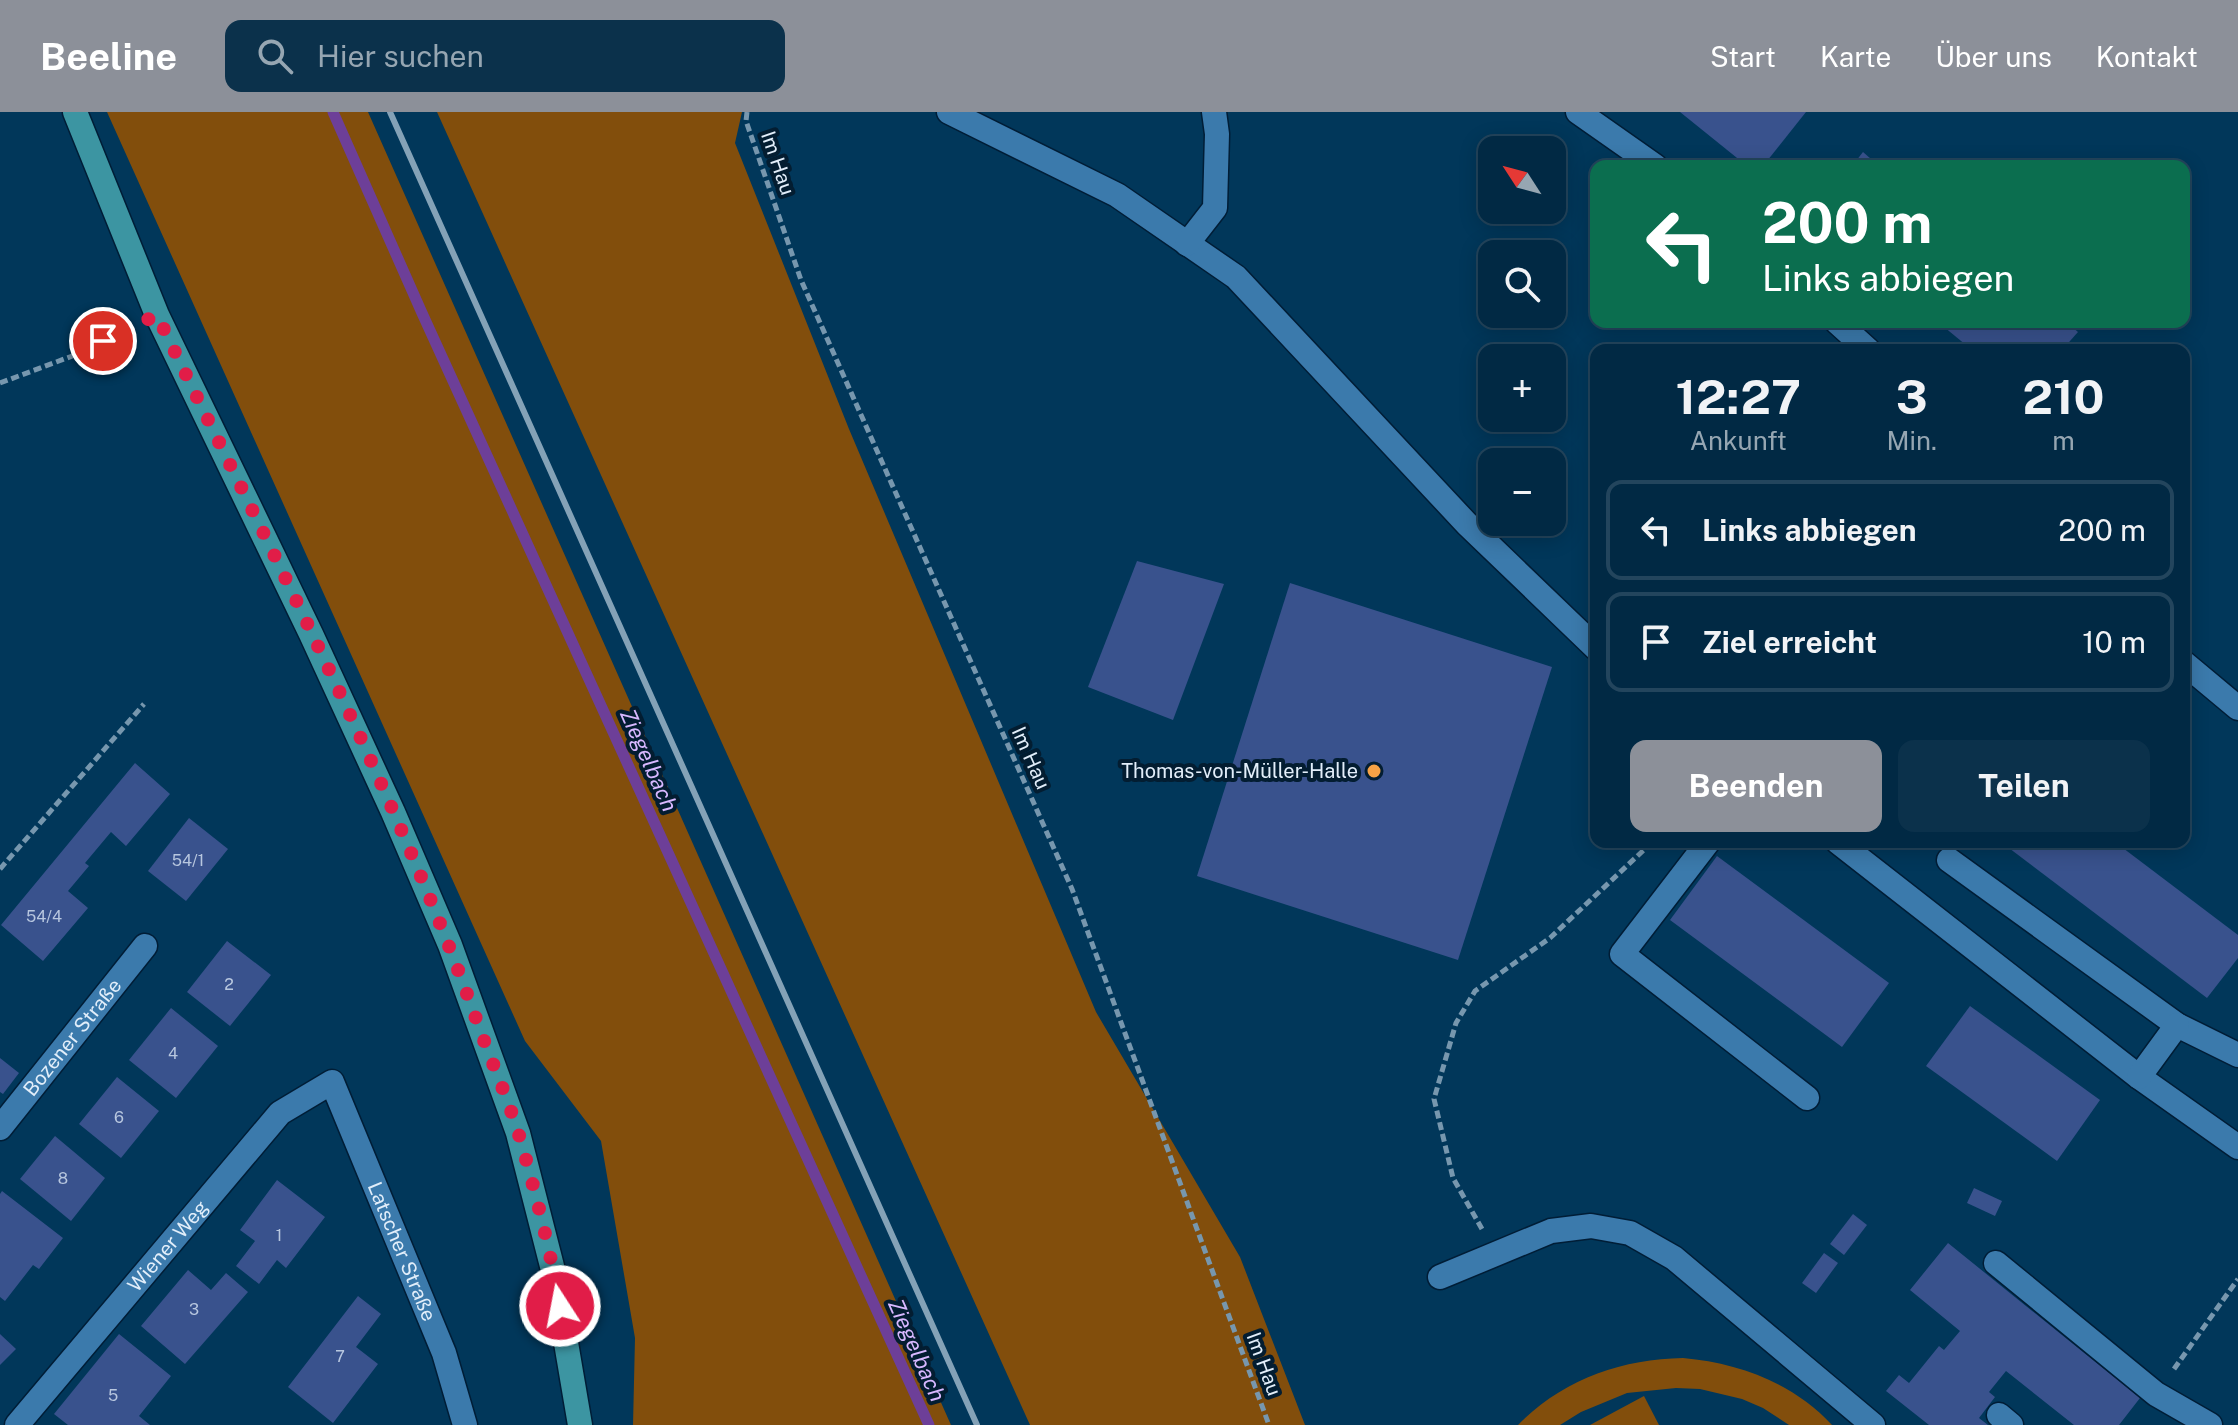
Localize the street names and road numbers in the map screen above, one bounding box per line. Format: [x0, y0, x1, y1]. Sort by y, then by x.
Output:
street label: Im Hau [756, 128, 800, 198]
street label: Im Hau [1007, 723, 1055, 793]
street label: Bozener Straße [18, 974, 126, 1101]
street label: Latscher Straße [363, 1178, 442, 1325]
street label: Wiener Weg [122, 1195, 213, 1297]
street label: Im Hau [1241, 1329, 1287, 1399]

